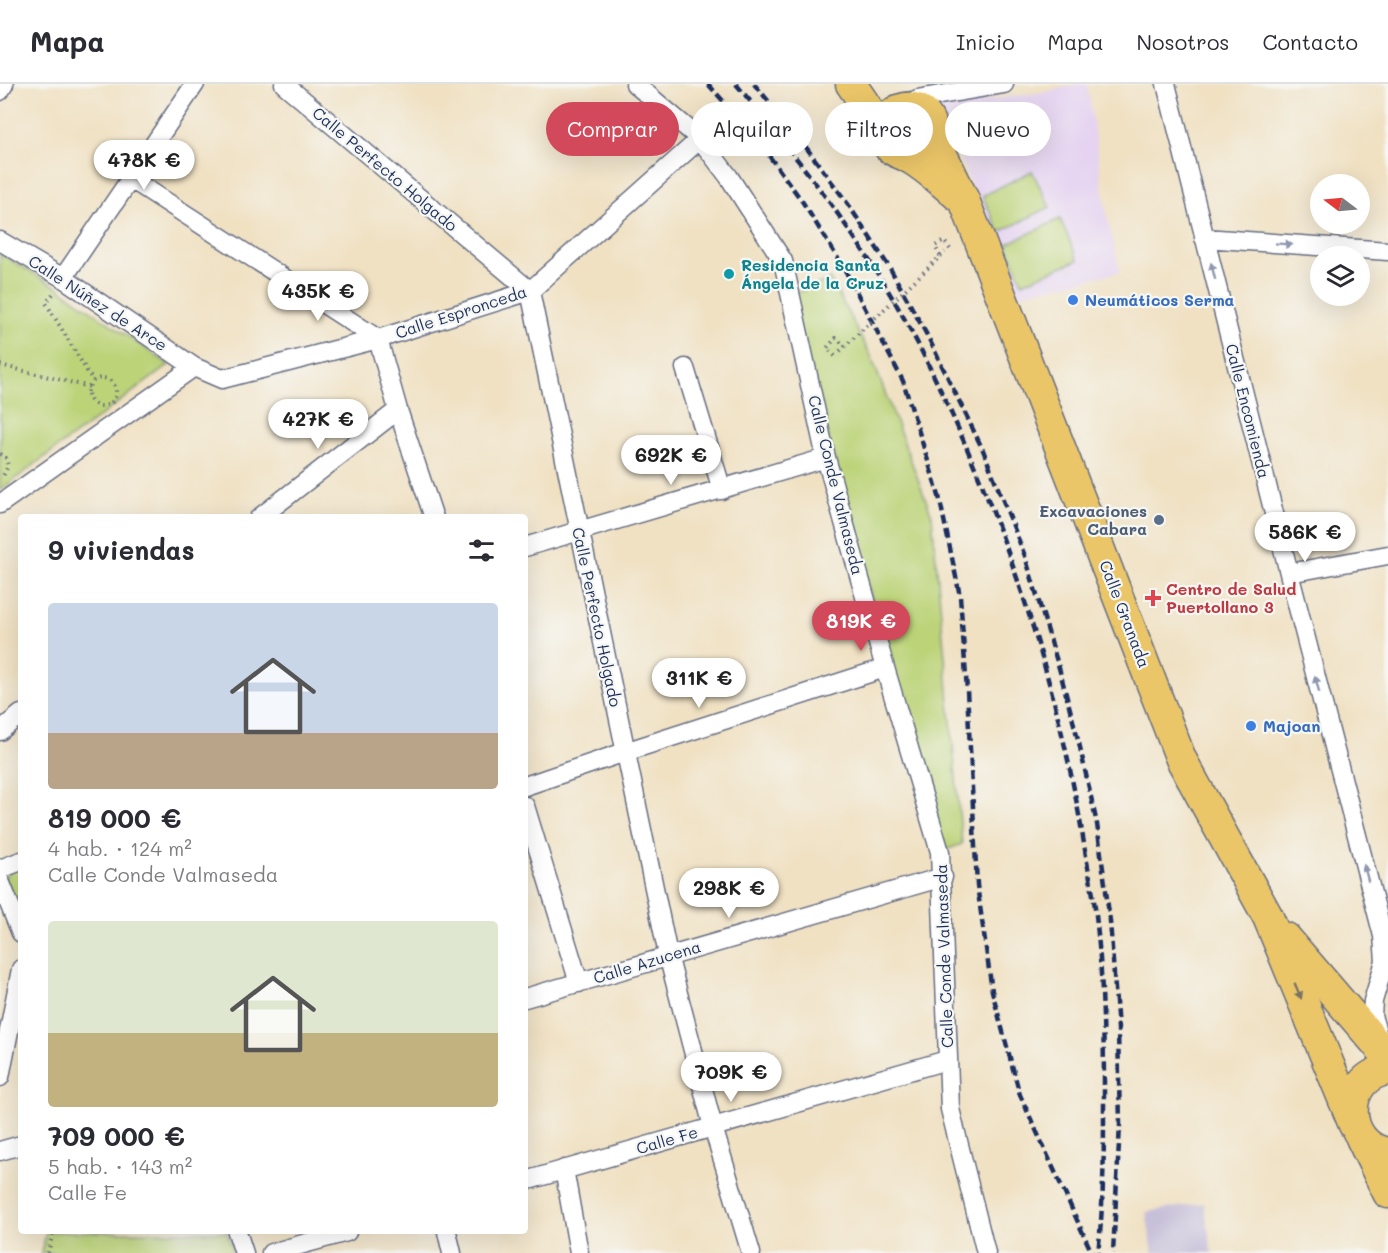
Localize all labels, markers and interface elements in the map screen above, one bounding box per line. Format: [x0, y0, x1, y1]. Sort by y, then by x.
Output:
text: Mapa [30, 23, 105, 59]
text: Inicio [956, 28, 1015, 55]
text: Mapa [1048, 28, 1103, 55]
text: Nosotros [1136, 28, 1230, 55]
text: Contacto [1263, 28, 1358, 55]
street label: Calle Perfecto Holgado [308, 102, 462, 236]
chip: Comprar [546, 102, 679, 156]
chip: Alquilar [691, 102, 813, 156]
chip: Filtros [825, 102, 933, 156]
chip: Nuevo [945, 102, 1051, 156]
pin: 478K € [95, 140, 193, 191]
text: 478K € [108, 146, 180, 172]
north arrow [1310, 174, 1370, 234]
map controls [1310, 174, 1370, 306]
one-way arrow [1274, 239, 1293, 248]
button: layers [1310, 246, 1370, 306]
street label: Calle Núñez de Arce [25, 250, 172, 355]
place label: Residencia Santa Ángela de la Cruz [741, 254, 884, 293]
one-way arrow [1207, 262, 1217, 280]
marker: Residencia Santa Ángela de la Cruz [722, 267, 736, 281]
pin: 435K € [269, 271, 367, 322]
text: 435K € [282, 277, 354, 303]
street label: Calle Espronceda [392, 280, 529, 343]
place label: Neumáticos Serma [1085, 289, 1235, 310]
marker: Neumáticos Serma [1066, 293, 1080, 307]
street label: Calle Encomienda [1222, 341, 1275, 480]
street label: Calle Conde Valmaseda [804, 393, 869, 577]
pin: 427K € [269, 399, 367, 450]
text: 427K € [282, 405, 354, 431]
pin: 692K € [622, 435, 720, 486]
text: 692K € [635, 441, 707, 467]
place label: Excavaciones Cabara [1039, 500, 1147, 539]
pin: 586K € [1256, 512, 1354, 563]
marker: Excavaciones Cabara [1152, 513, 1166, 527]
text: 586K € [1269, 518, 1341, 544]
street label: Calle Perfecto Holgado [568, 525, 627, 709]
text: 9 viviendas [48, 533, 195, 567]
icon: filters [465, 534, 498, 567]
street label: Calle Granada [1095, 557, 1156, 670]
place label: Centro de Salud Puertollano 3 [1166, 578, 1296, 617]
marker: Centro de Salud Puertollano 3 [1144, 589, 1162, 607]
pin: 819K € [812, 601, 910, 652]
text: 819K € [826, 607, 896, 633]
icon: home [219, 642, 327, 750]
pin: 311K € [650, 658, 748, 709]
text: 311K € [666, 664, 732, 690]
one-way arrow [1312, 675, 1322, 693]
place label: Majoan [1263, 715, 1321, 736]
marker: Majoan [1244, 719, 1258, 733]
text: 819 000 € [48, 801, 181, 835]
text: 4 hab. · 124 m² [48, 835, 192, 861]
text: Calle Conde Valmaseda [48, 861, 278, 887]
street label: Calle Conde Valmaseda [930, 864, 957, 1048]
one-way arrow [1361, 864, 1371, 882]
pin: 298K € [680, 868, 778, 919]
text: 298K € [693, 874, 765, 900]
street label: Calle Azucena [591, 935, 703, 988]
icon: home [219, 960, 327, 1068]
one-way arrow [1293, 982, 1303, 1000]
pin: 709K € [682, 1052, 780, 1103]
text: 709K € [695, 1058, 767, 1084]
text: 709 000 € [48, 1119, 185, 1153]
street label: Calle Fe [634, 1121, 700, 1158]
text: 5 hab. · 143 m² [48, 1153, 192, 1179]
text: Calle Fe [48, 1179, 127, 1205]

